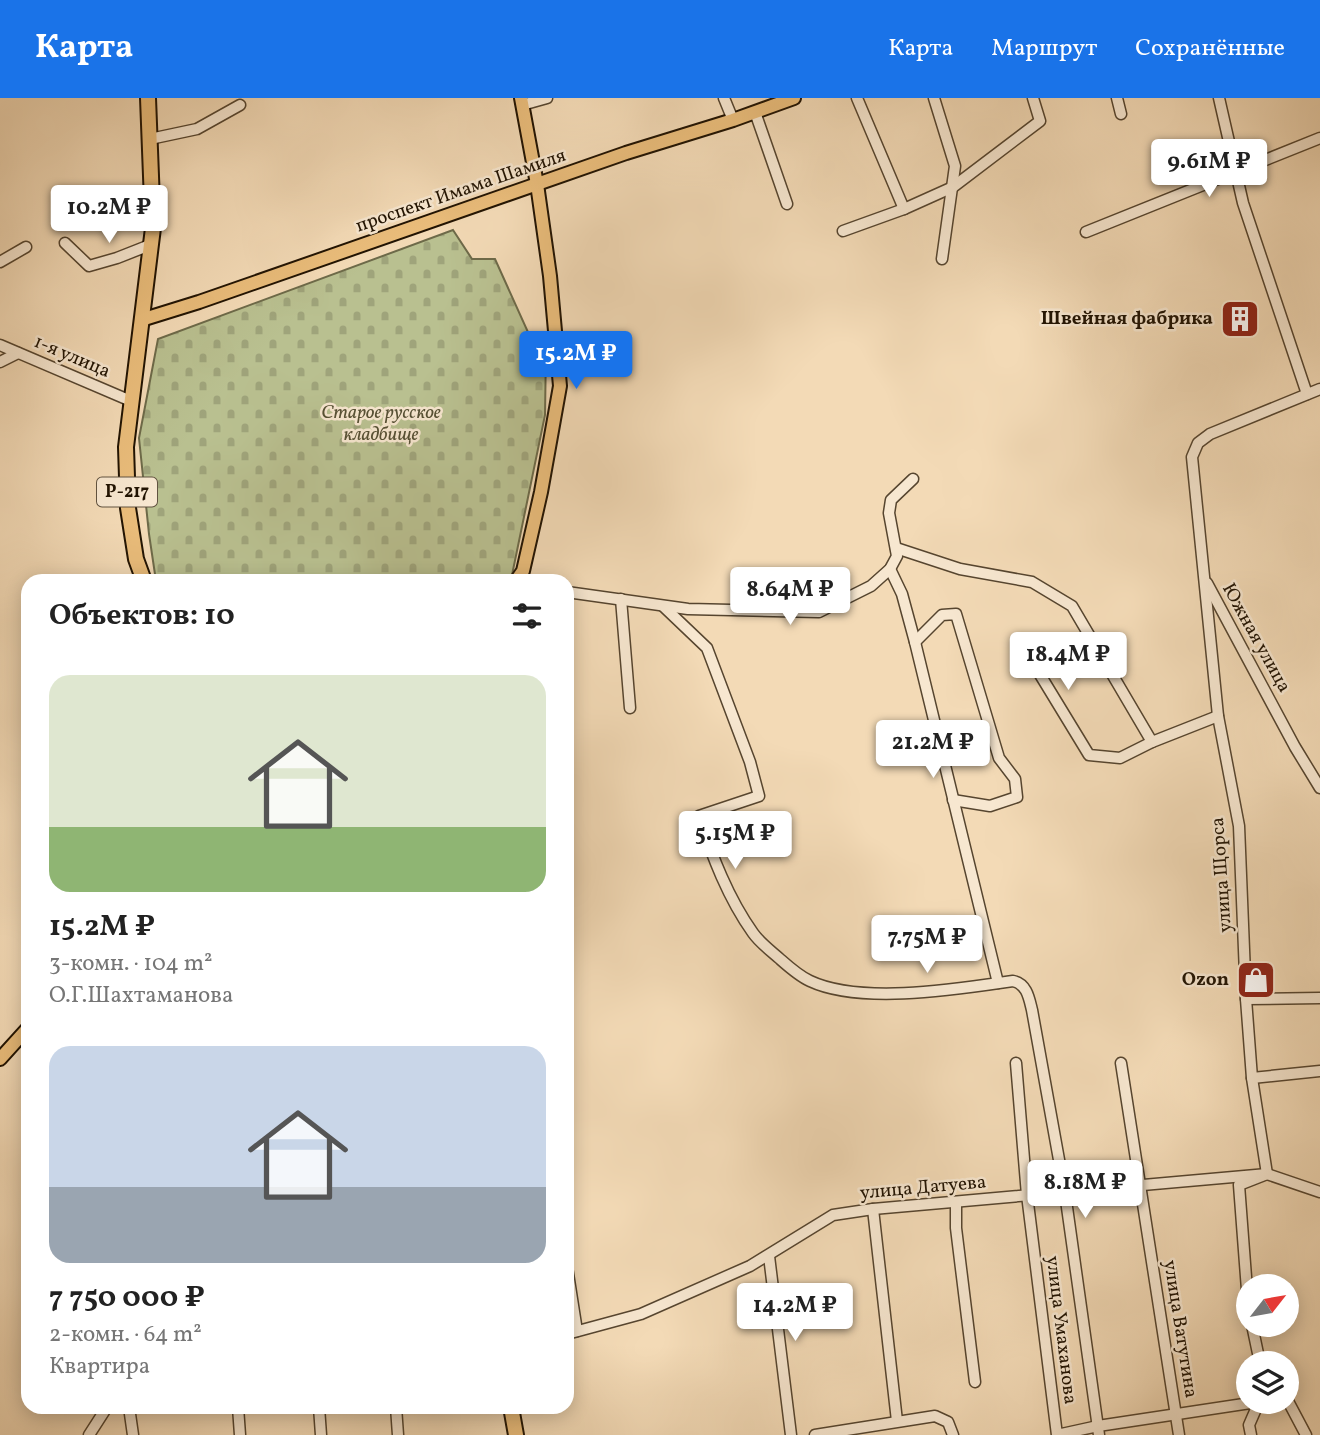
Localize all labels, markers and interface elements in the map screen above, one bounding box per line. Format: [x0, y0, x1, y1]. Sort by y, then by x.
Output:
text: Карта [35, 26, 133, 72]
text: Карта [888, 32, 953, 66]
text: Маршрут [991, 32, 1097, 66]
text: Сохранённые [1135, 32, 1285, 66]
pin: 9.61M ₽ [1144, 140, 1274, 199]
street label: проспект Имама Шамиля [352, 143, 570, 239]
text: 9.61M ₽ [1167, 146, 1251, 178]
pin: 10.2M ₽ [44, 186, 174, 245]
text: 10.2M ₽ [67, 192, 151, 224]
building icon: Швейная фабрика [1219, 298, 1261, 340]
place label: Швейная фабрика [1041, 306, 1213, 332]
street label: 1-я улица [30, 329, 114, 385]
pin: 15.2M ₽ [511, 331, 641, 391]
text: 15.2M ₽ [535, 338, 617, 370]
park label: Старое русское кладбище [321, 400, 441, 448]
road number: Р-217 [97, 478, 157, 506]
pin: 8.64M ₽ [725, 568, 855, 627]
text: 8.64M ₽ [746, 574, 834, 606]
street label: Южная улица [1215, 579, 1297, 697]
text: Объектов: 10 [49, 595, 235, 637]
icon: filters [508, 597, 546, 635]
pin: 18.4M ₽ [1003, 632, 1133, 692]
text: 18.4M ₽ [1026, 639, 1110, 671]
pin: 21.2M ₽ [868, 720, 998, 780]
icon: home [235, 721, 361, 847]
text: 21.2M ₽ [892, 727, 974, 759]
pin: 5.15M ₽ [670, 812, 800, 871]
street label: улица Щорса [1205, 816, 1239, 934]
text: 5.15M ₽ [695, 818, 775, 850]
text: 15.2M ₽ [49, 906, 155, 948]
pin: 7.75M ₽ [862, 916, 992, 975]
text: 7.75M ₽ [887, 922, 967, 954]
text: 3-комн. · 104 m² [49, 948, 213, 980]
shop icon: Ozon [1235, 959, 1277, 1001]
place label: Ozon [1182, 967, 1229, 993]
text: О.Г.Шахтаманова [49, 980, 233, 1012]
icon: home [235, 1092, 361, 1218]
pin: 8.18M ₽ [1020, 1160, 1150, 1220]
text: 8.18M ₽ [1043, 1167, 1127, 1199]
street label: улица Датуева [859, 1170, 987, 1206]
street label: улица Умаханова [1039, 1254, 1083, 1406]
street label: улица Ватутина [1156, 1258, 1204, 1400]
north arrow [1236, 1274, 1298, 1337]
map controls [1236, 1274, 1299, 1414]
text: 7 750 000 ₽ [49, 1277, 205, 1319]
pin: 14.2M ₽ [730, 1284, 860, 1343]
text: 14.2M ₽ [753, 1290, 837, 1322]
text: 2-комн. · 64 m² [49, 1319, 202, 1351]
text: Квартира [49, 1351, 150, 1383]
button: layers [1236, 1351, 1299, 1414]

